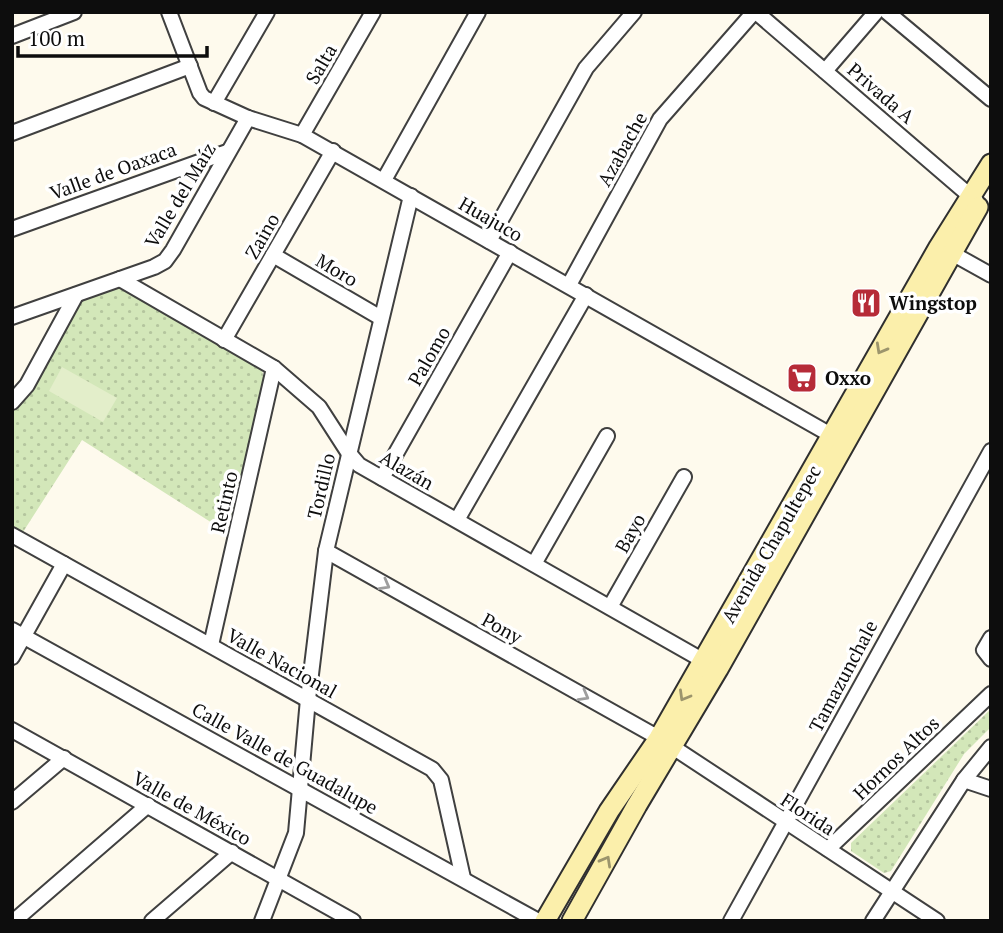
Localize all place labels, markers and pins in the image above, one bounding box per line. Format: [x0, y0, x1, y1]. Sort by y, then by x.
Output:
restaurant icon: Wingstop [849, 286, 883, 320]
place label: Wingstop [889, 290, 977, 315]
supermarket icon: Oxxo [785, 361, 819, 395]
place label: Oxxo [825, 365, 871, 390]

